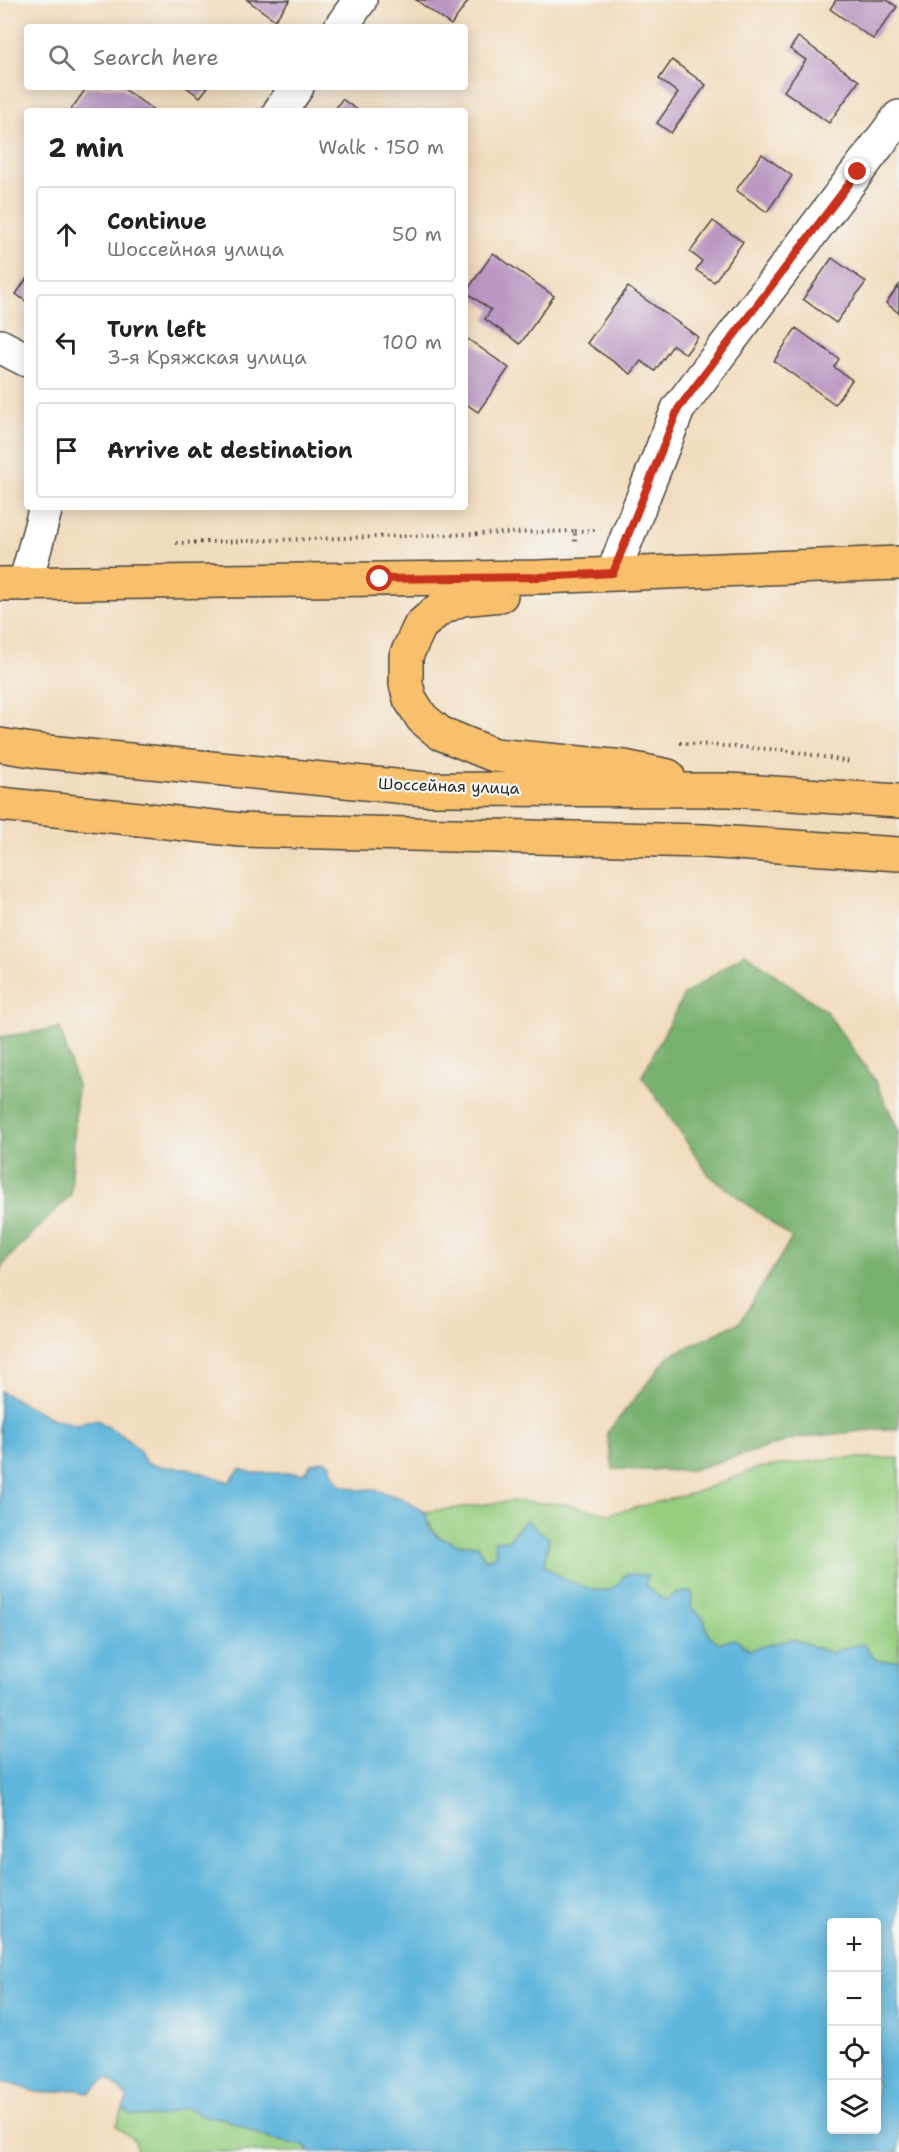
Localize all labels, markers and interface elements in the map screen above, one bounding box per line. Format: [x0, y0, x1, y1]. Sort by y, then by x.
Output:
search box [24, 24, 468, 90]
icon: search [45, 41, 78, 74]
text: Search here [93, 43, 219, 72]
text: 2 min [48, 130, 124, 165]
text: Walk · 150 m [318, 134, 444, 160]
route end [844, 158, 870, 184]
text: Continue [107, 207, 207, 236]
icon: ahead [50, 218, 83, 251]
text: 50 m [392, 221, 442, 247]
text: Шоссейная улица [107, 236, 284, 262]
text: Turn left [107, 315, 206, 344]
icon: left [50, 326, 83, 359]
text: 100 m [382, 329, 442, 355]
text: 3-я Кряжская улица [107, 344, 307, 370]
icon: arrive [50, 434, 83, 467]
text: Arrive at destination [107, 436, 353, 465]
route start [366, 565, 392, 591]
street label: Шоссейная улица [378, 773, 520, 799]
map controls [827, 1918, 881, 2134]
button: + [827, 1918, 881, 1972]
button: − [827, 1972, 881, 2026]
button: locate [827, 2026, 881, 2080]
button: layers [827, 2080, 881, 2134]

